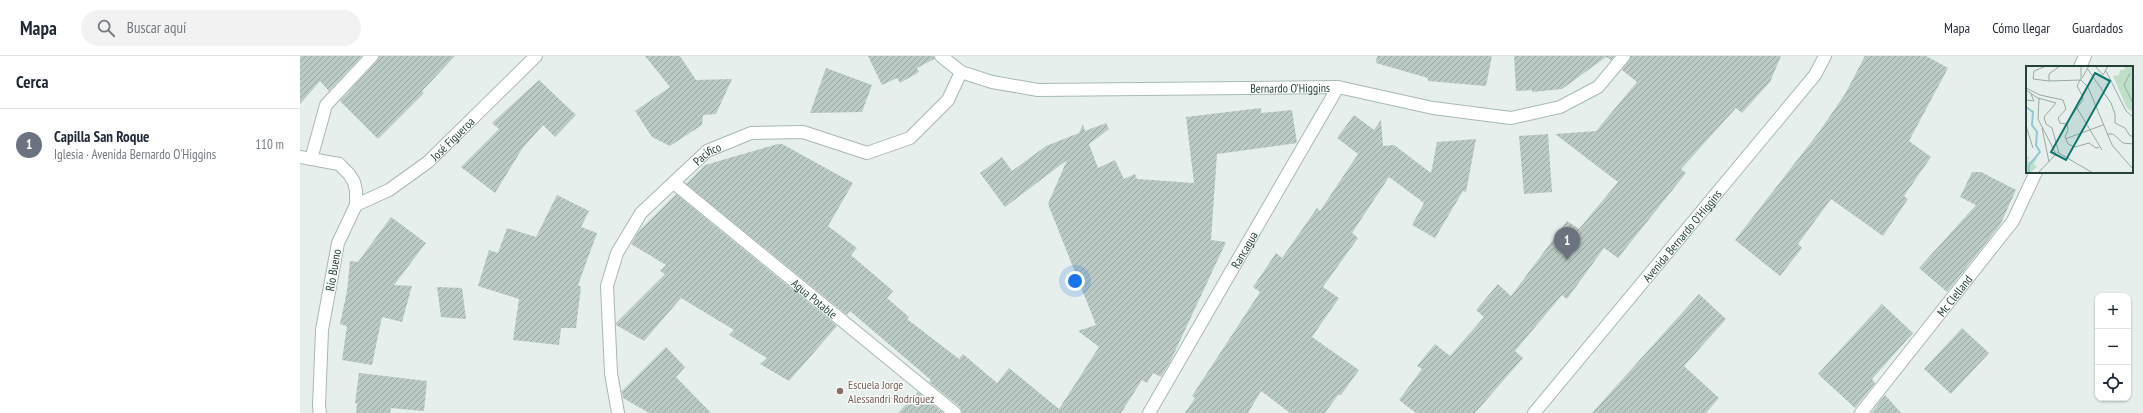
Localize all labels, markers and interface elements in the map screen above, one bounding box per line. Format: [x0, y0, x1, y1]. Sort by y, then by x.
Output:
search box [81, 10, 361, 46]
text: Mapa [20, 16, 57, 40]
icon: search [95, 17, 117, 39]
text: Buscar aquí [127, 18, 186, 37]
text: Mapa [1944, 19, 1970, 37]
text: Cómo llegar [1992, 19, 2050, 37]
text: Guardados [2072, 19, 2123, 37]
inset map [2026, 66, 2133, 173]
text: Cerca [16, 71, 49, 93]
street label: Bernardo O'Higgins [1250, 80, 1330, 95]
street label: José Figueroa [426, 113, 477, 164]
text: Capilla San Roque [54, 127, 150, 146]
text: 1 [26, 136, 32, 153]
text: 110 m [255, 136, 284, 153]
street label: Pacífico [689, 139, 723, 168]
text: Iglesia · Avenida Bernardo O'Higgins [54, 146, 216, 163]
street label: Avenida Bernardo O'Higgins [1639, 186, 1724, 285]
pin: 1 [1554, 227, 1580, 260]
street label: Rancagua [1227, 228, 1260, 271]
street label: Río Bueno [322, 248, 344, 292]
your location [1065, 271, 1085, 291]
street label: Mc Clelland [1933, 272, 1975, 319]
street label: Agua Potable [789, 275, 841, 321]
map controls [2095, 293, 2131, 401]
button: + [2095, 293, 2131, 329]
button: − [2095, 329, 2131, 365]
button: locate [2095, 365, 2131, 401]
place label: Escuela Jorge Alessandri Rodríguez [848, 377, 934, 406]
marker: Escuela Jorge Alessandri Rodríguez [835, 386, 845, 396]

